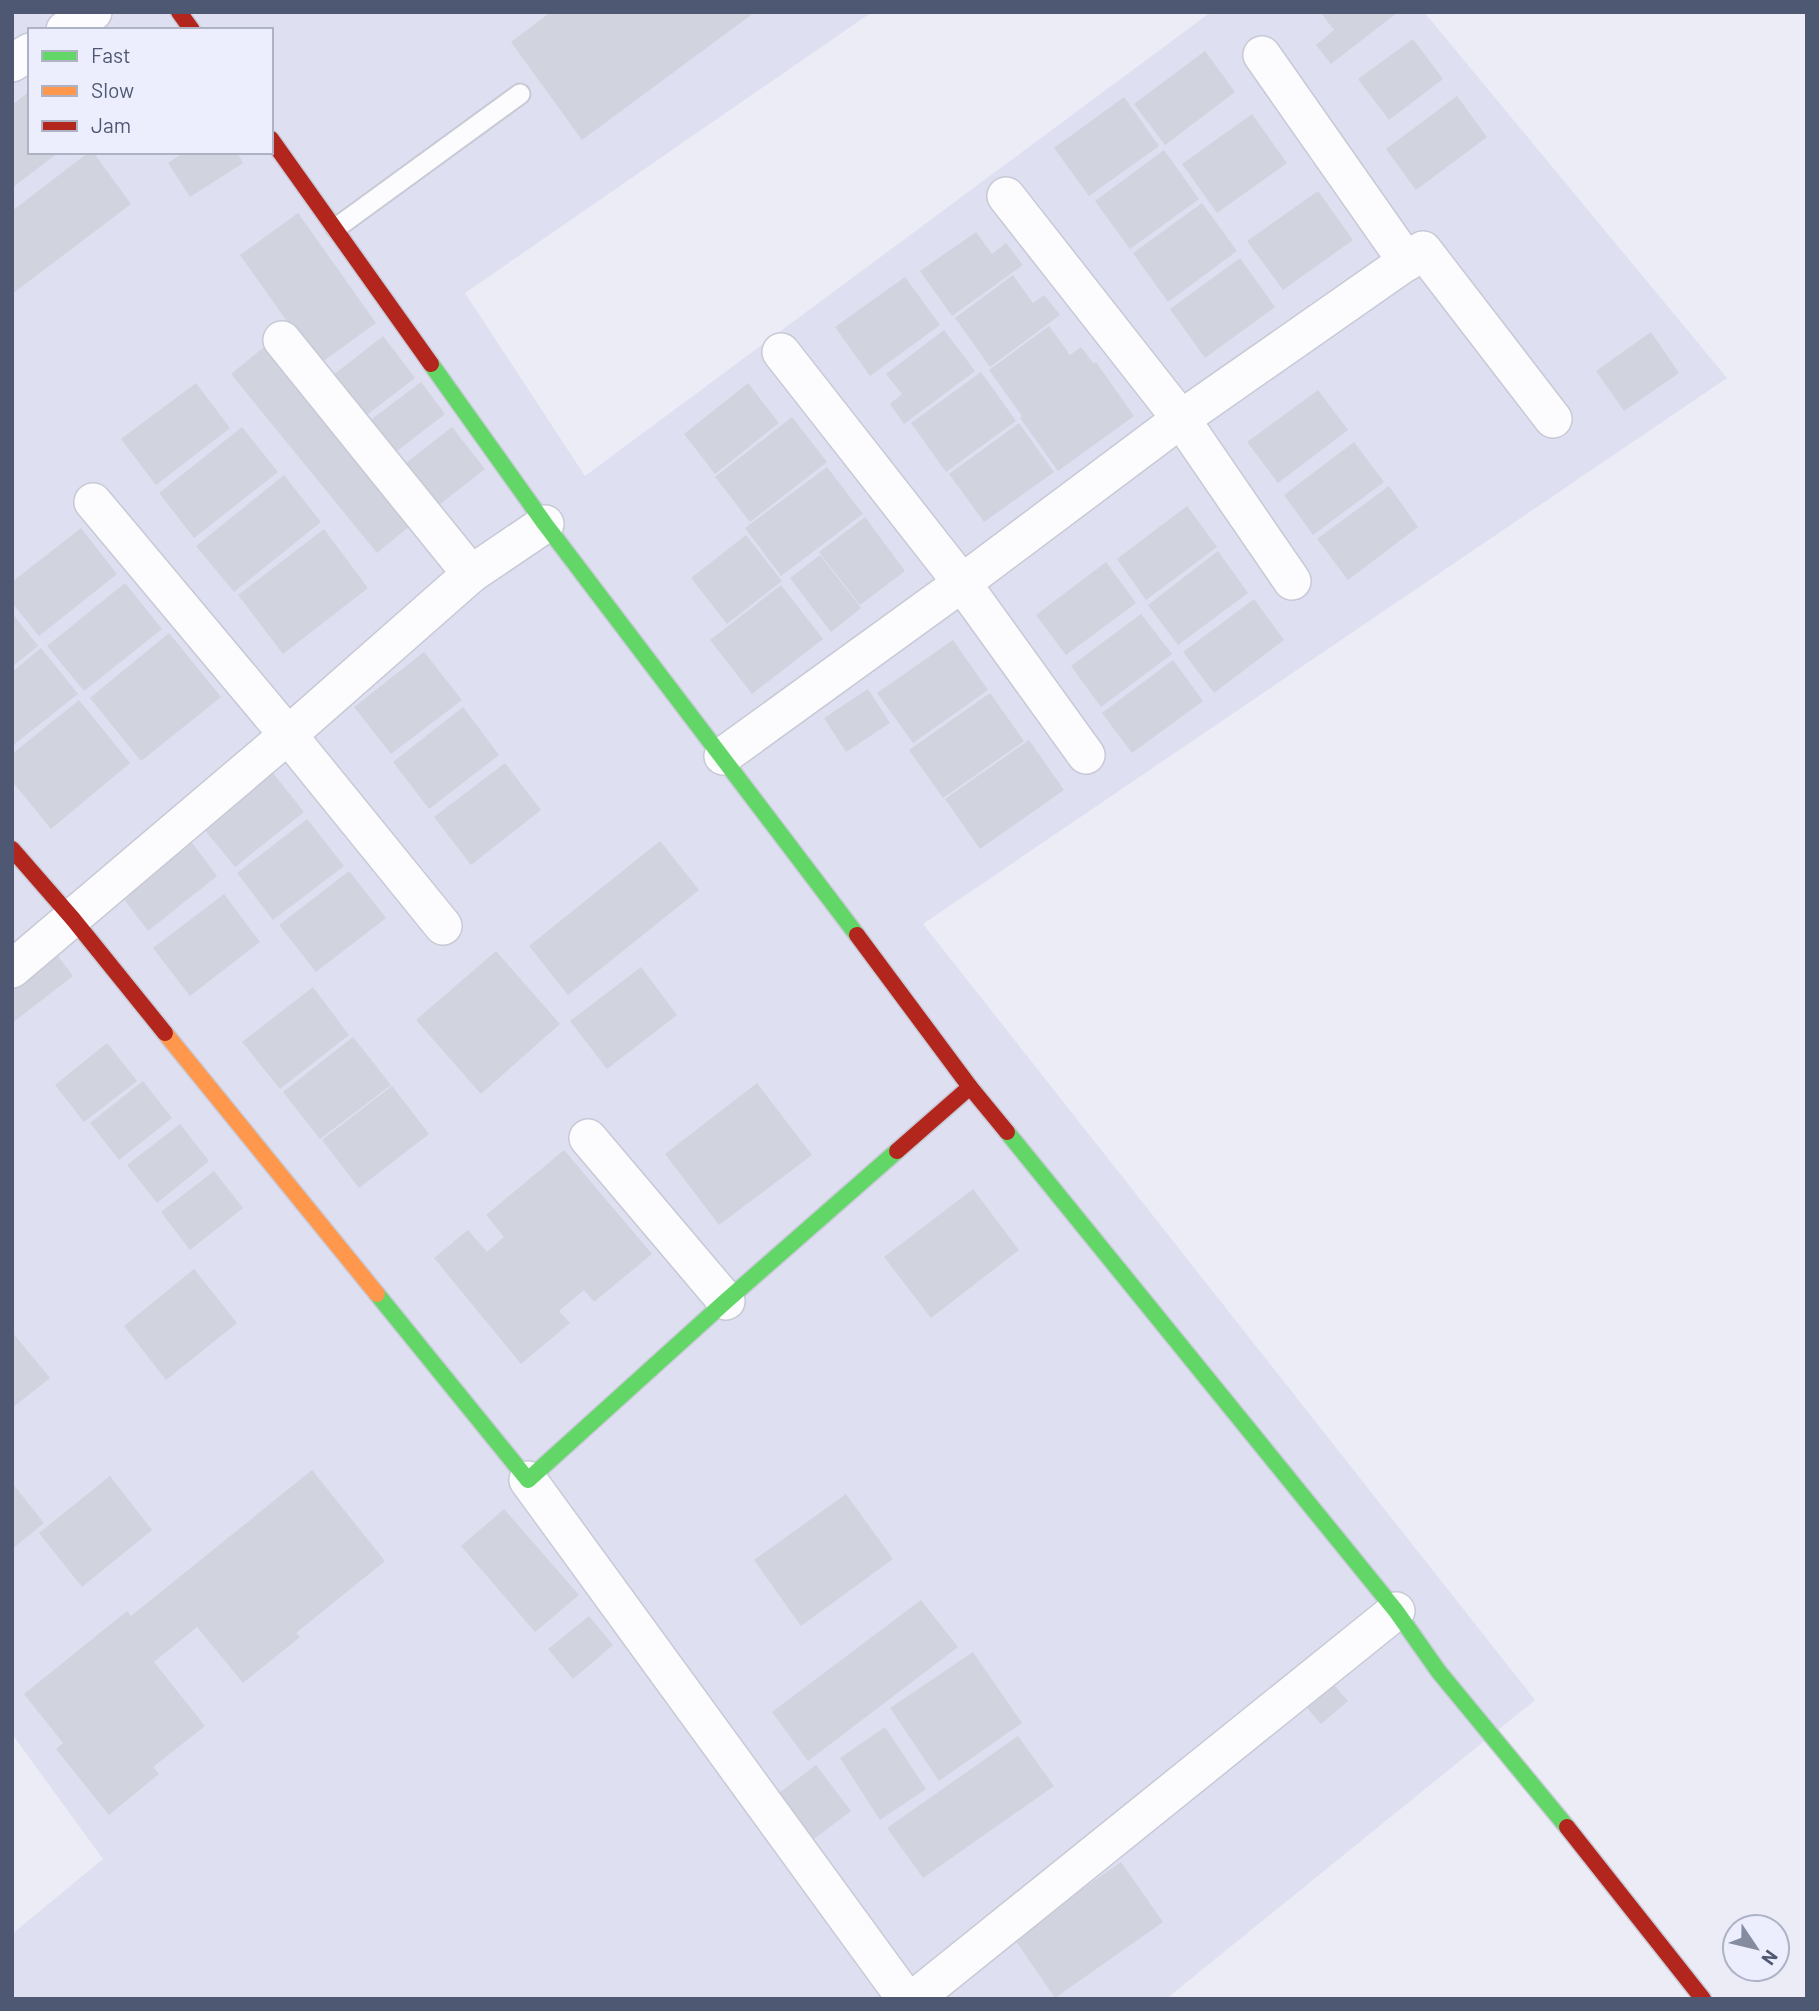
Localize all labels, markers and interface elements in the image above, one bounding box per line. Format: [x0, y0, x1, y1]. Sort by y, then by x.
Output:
legend [28, 28, 273, 154]
text: Fast [91, 42, 131, 67]
text: Slow [91, 77, 134, 102]
text: Jam [91, 112, 131, 137]
north arrow [1721, 1913, 1791, 1983]
text: N [1757, 1946, 1783, 1970]

